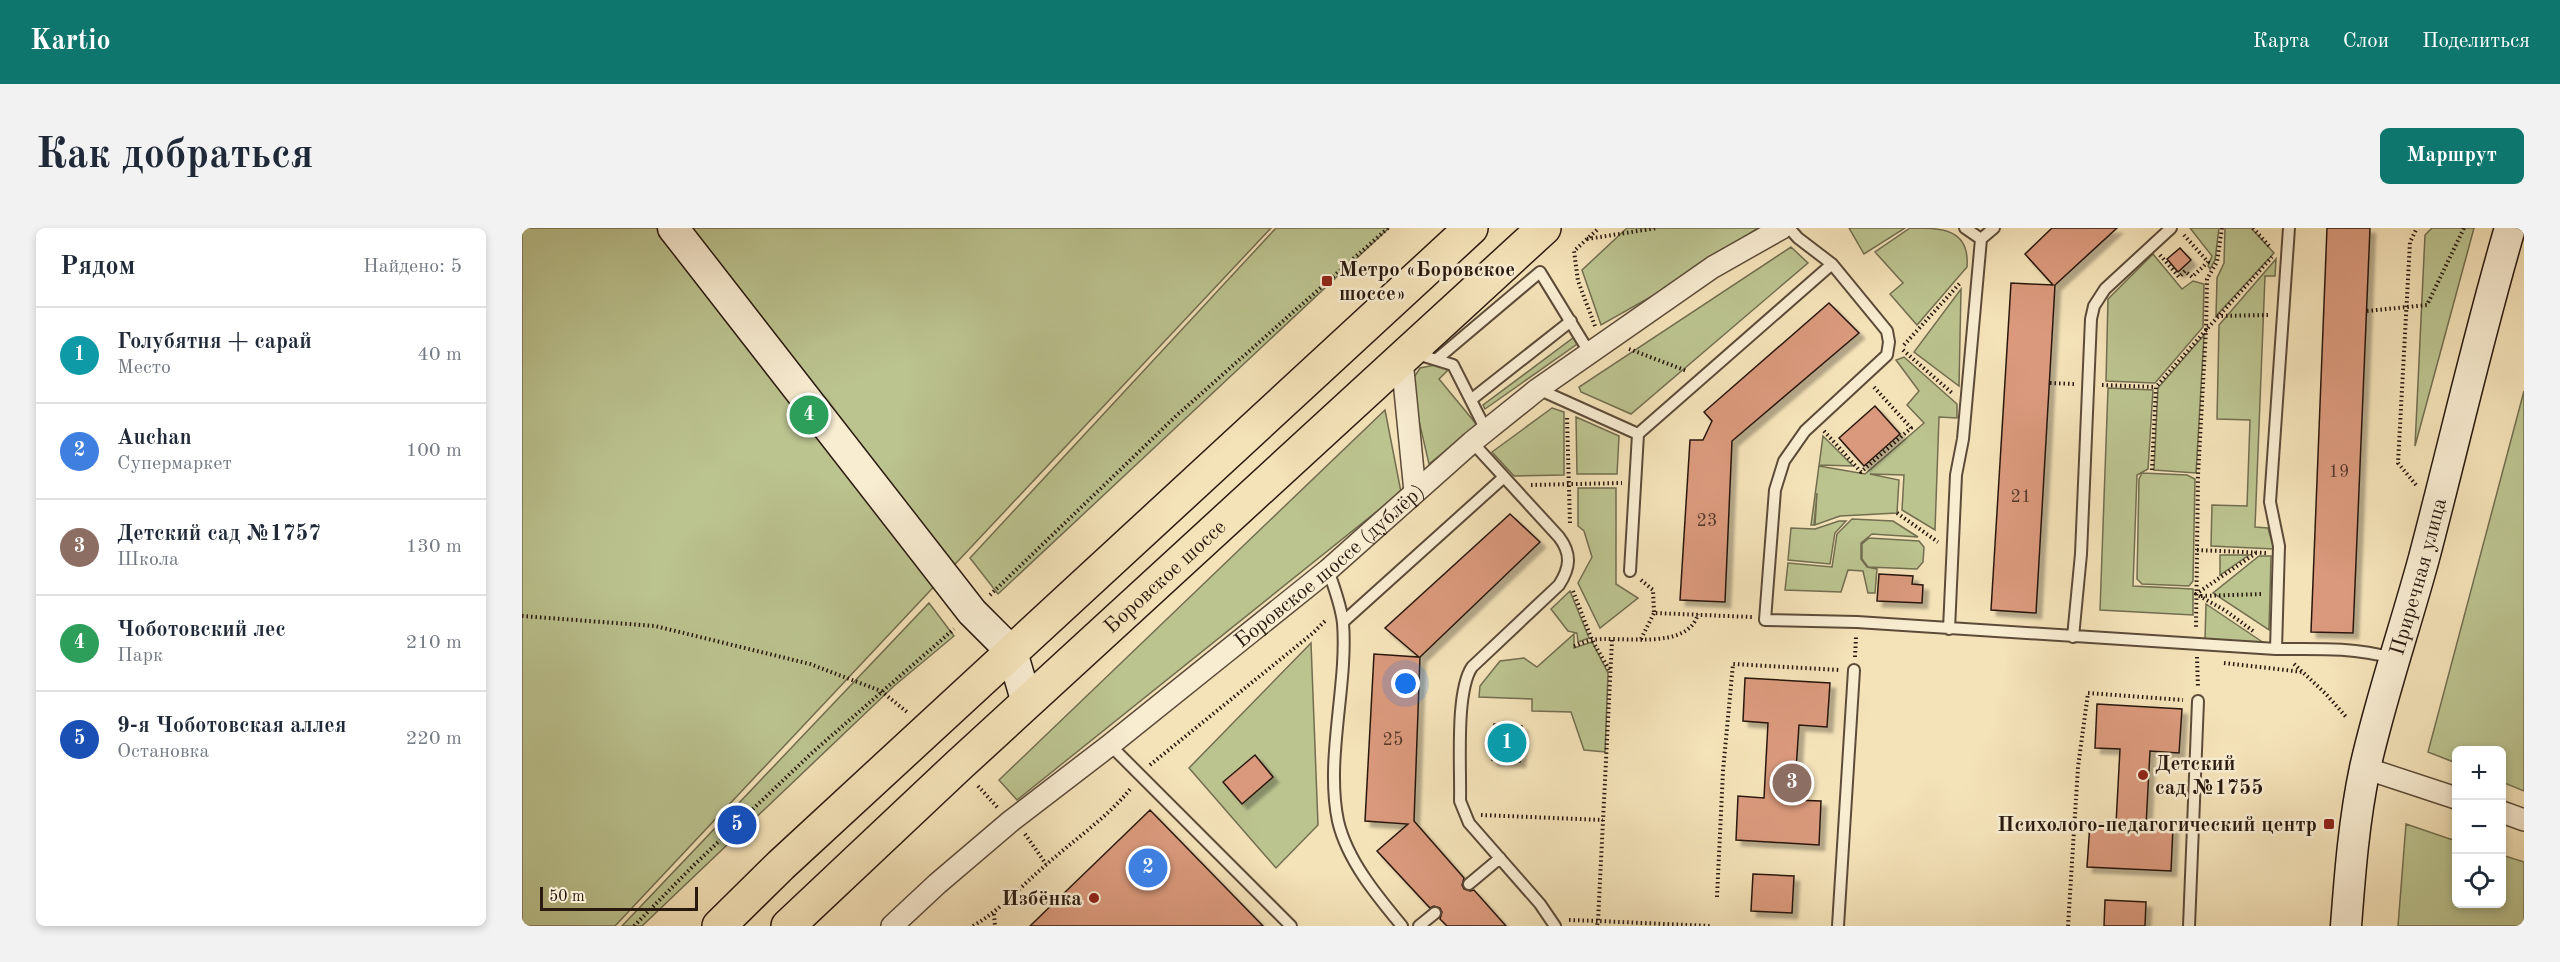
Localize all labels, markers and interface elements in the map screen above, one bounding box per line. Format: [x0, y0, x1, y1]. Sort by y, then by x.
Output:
text: Kartio [30, 28, 111, 56]
text: Карта [2253, 31, 2310, 52]
text: Слои [2343, 31, 2389, 52]
text: Поделиться [2422, 31, 2530, 52]
button: Маршрут [2380, 128, 2524, 184]
text: Как добраться [36, 135, 313, 177]
text: Рядом [60, 254, 135, 280]
text: Найдено: 5 [363, 257, 462, 277]
place label: Метро «Боровское шоссе» [1339, 260, 1515, 305]
marker: Метро «Боровское шоссе» [1320, 274, 1334, 288]
text: Голубятня + сарай [117, 331, 312, 353]
text: 1 [74, 345, 85, 365]
text: 40 m [417, 345, 462, 365]
text: Место [117, 358, 171, 378]
pin: 4 [790, 392, 828, 438]
text: Auchan [117, 427, 192, 449]
text: 2 [74, 441, 85, 461]
text: 100 m [406, 441, 462, 461]
text: Супермаркет [117, 454, 232, 474]
house number: 19 [2329, 463, 2349, 481]
street label: Боровское шоссе (дублёр) [1231, 481, 1429, 652]
house number: 21 [2011, 488, 2031, 506]
street label: Приречная улица [2387, 496, 2451, 658]
house number: 23 [1697, 512, 1717, 530]
street label: Боровское шоссе [1101, 517, 1231, 638]
text: Детский сад №1757 [117, 523, 321, 545]
text: 3 [74, 537, 85, 557]
text: 130 m [406, 537, 462, 557]
text: Школа [117, 550, 179, 570]
text: Чоботовский лес [117, 619, 286, 641]
text: 4 [74, 633, 85, 653]
text: 210 m [406, 633, 462, 653]
text: Парк [117, 646, 163, 666]
your location [1391, 669, 1420, 698]
text: 9-я Чоботовская аллея [117, 715, 346, 737]
pin: 1 [1488, 720, 1526, 766]
text: 5 [74, 729, 85, 749]
text: 220 m [406, 729, 462, 749]
house number: 25 [1383, 731, 1403, 749]
text: Остановка [117, 742, 209, 762]
map controls [2452, 746, 2506, 908]
button: + [2452, 746, 2506, 800]
place label: Детский сад №1755 [2155, 754, 2263, 799]
pin: 3 [1772, 760, 1812, 806]
marker: Детский сад №1755 [2136, 768, 2150, 782]
button: − [2452, 800, 2506, 854]
pin: 5 [718, 802, 756, 848]
place label: Психолого-педагогический центр [1997, 815, 2317, 836]
marker: Психолого-педагогический центр [2322, 817, 2336, 831]
pin: 2 [1128, 846, 1168, 890]
button: locate [2452, 854, 2506, 908]
scale bar [540, 884, 698, 912]
text: 50 m [549, 889, 585, 905]
place label: Избёнка [1001, 889, 1082, 910]
marker: Избёнка [1087, 891, 1101, 905]

